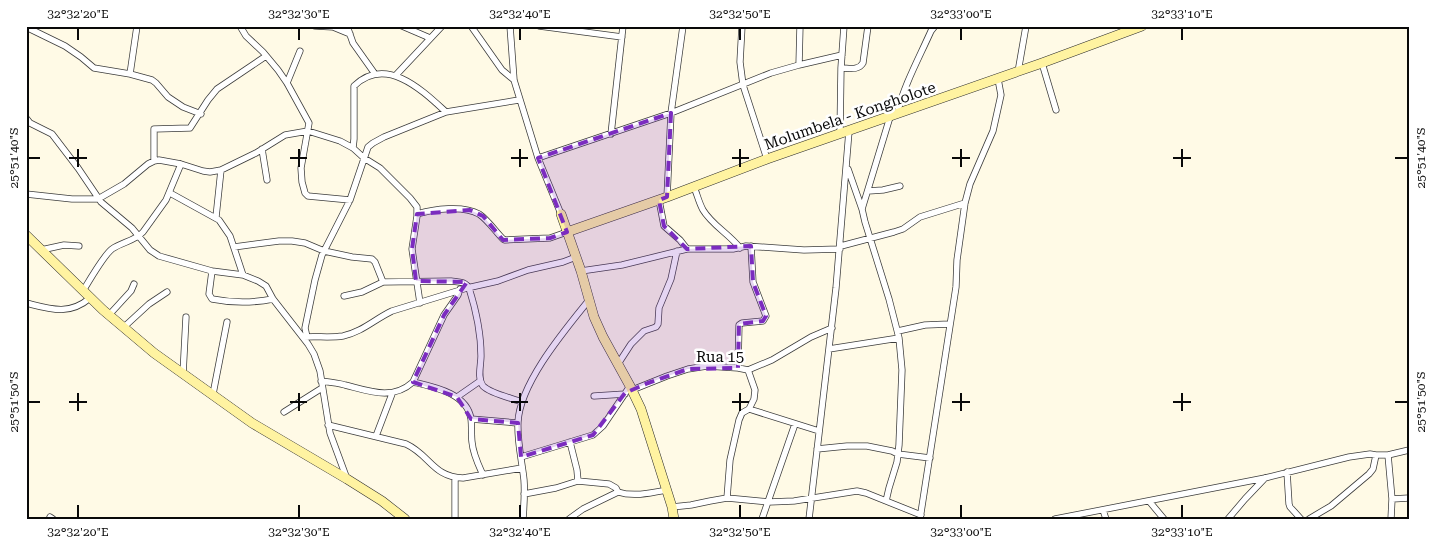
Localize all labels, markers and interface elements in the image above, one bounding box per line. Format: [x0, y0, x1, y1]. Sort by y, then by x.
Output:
text: 32°32'20"E [47, 7, 109, 21]
text: 32°32'30"E [268, 7, 330, 21]
text: 32°32'40"E [489, 7, 551, 21]
text: 32°32'50"E [709, 7, 771, 21]
text: 32°33'00"E [930, 7, 992, 21]
text: 32°33'10"E [1151, 7, 1213, 21]
street label: Molumbela - Kongholote [762, 78, 938, 154]
text: 25°51'40"S [7, 128, 21, 188]
text: 25°51'40"S [1414, 128, 1428, 188]
street label: Rua 15 [696, 348, 744, 366]
text: 25°51'50"S [7, 372, 21, 432]
text: 25°51'50"S [1414, 372, 1428, 432]
text: 32°32'20"E [47, 525, 109, 539]
text: 32°32'30"E [268, 525, 330, 539]
text: 32°32'40"E [489, 525, 551, 539]
text: 32°32'50"E [709, 525, 771, 539]
text: 32°33'00"E [930, 525, 992, 539]
text: 32°33'10"E [1151, 525, 1213, 539]

